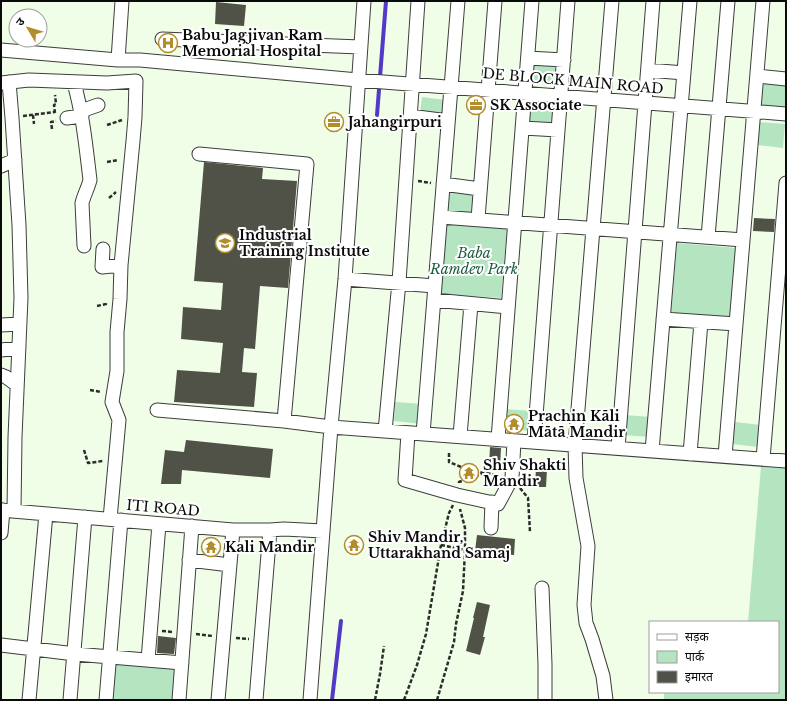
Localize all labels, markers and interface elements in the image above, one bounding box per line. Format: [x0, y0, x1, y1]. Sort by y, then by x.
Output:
north arrow [8, 8, 48, 48]
text: उ [13, 15, 28, 29]
place label: Babu Jagjivan Ram Memorial Hospital [182, 26, 323, 60]
hospital icon: Babu Jagjivan Ram Memorial Hospital [157, 32, 179, 54]
street label: DE BLOCK MAIN ROAD [482, 64, 664, 98]
office icon: SK Associate [465, 94, 487, 116]
place label: SK Associate [490, 96, 582, 114]
office icon: Jahangirpuri [323, 111, 345, 133]
place label: Jahangirpuri [345, 113, 442, 131]
place label: Industrial Training Institute [239, 226, 370, 260]
school or university icon: Industrial Training Institute [214, 232, 236, 254]
park label: Baba Ramdev Park [429, 244, 518, 278]
place label: Prachin Kāli Mātā Mandir [528, 407, 625, 441]
temple icon: Prachin Kāli Mātā Mandir [503, 413, 525, 435]
place label: Shiv Shakti Mandir [483, 456, 566, 490]
temple icon: Shiv Shakti Mandir [458, 462, 480, 484]
street label: ITI ROAD [126, 496, 200, 520]
place label: Shiv Mandir, Uttarakhand Samaj [368, 528, 510, 562]
temple icon: Shiv Mandir, Uttarakhand Samaj [343, 534, 365, 556]
temple icon: Kali Mandir [200, 536, 222, 558]
place label: Kali Mandir [225, 538, 314, 556]
legend [649, 621, 779, 693]
text: सड़क [685, 629, 710, 644]
text: पार्क [685, 649, 705, 664]
text: इमारत [685, 669, 714, 684]

